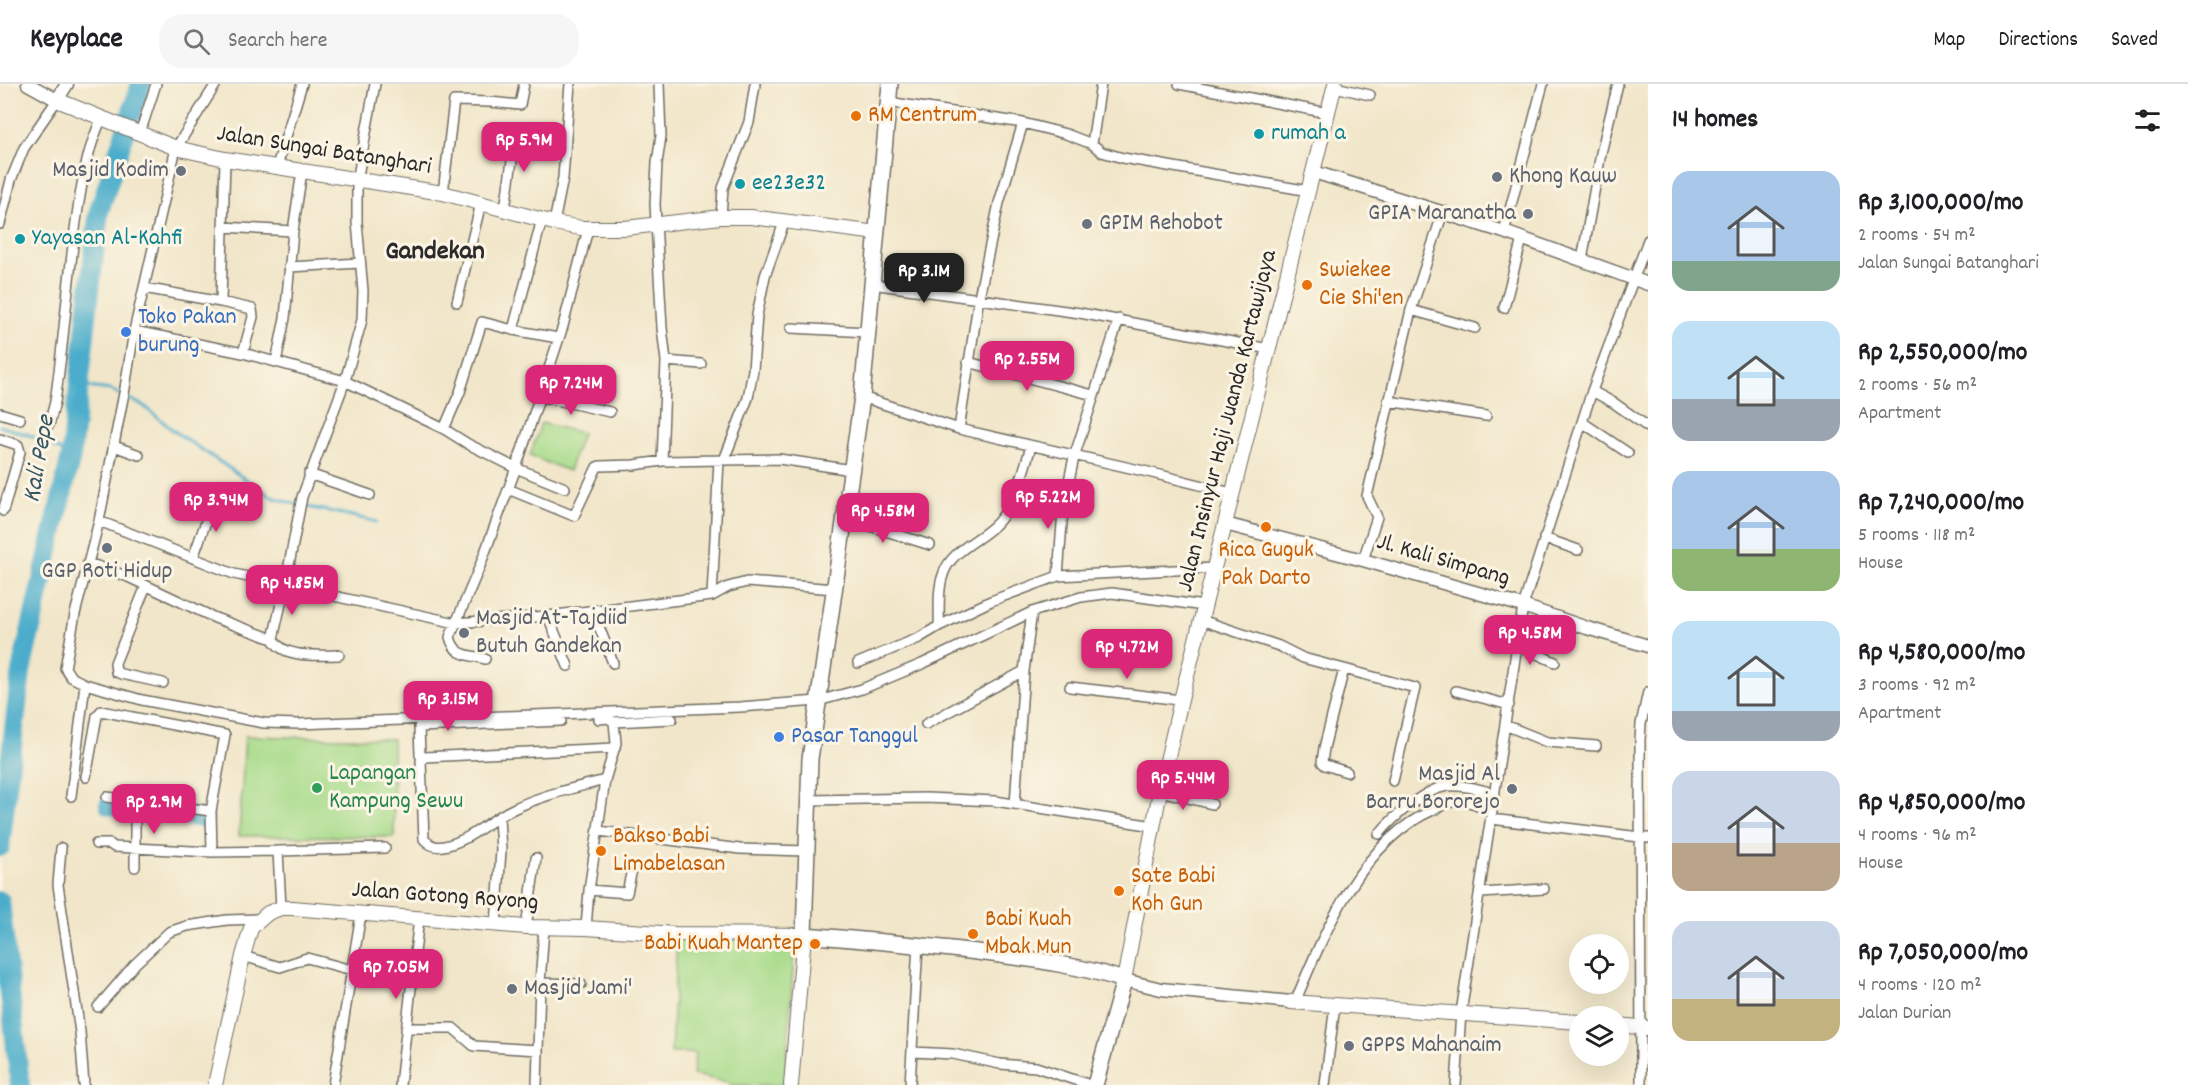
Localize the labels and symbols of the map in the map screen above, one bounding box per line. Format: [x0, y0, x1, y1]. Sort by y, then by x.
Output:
place label: RM Centrum [868, 99, 977, 133]
marker: RM Centrum [849, 109, 863, 123]
street label: Jalan Sungai Batanghari [214, 117, 434, 185]
place label: rumah a [1271, 117, 1346, 151]
pin: Rp 5.9M [469, 122, 579, 173]
marker: rumah a [1252, 127, 1266, 141]
place label: Masjid Kodim [52, 154, 169, 188]
place label: Khong Kauw [1509, 160, 1617, 194]
marker: Masjid Kodim [174, 164, 188, 178]
place label: ee23e32 [752, 167, 826, 201]
marker: Khong Kauw [1490, 170, 1504, 184]
marker: ee23e32 [733, 177, 747, 191]
place label: GPIA Maranatha [1368, 197, 1517, 231]
place label: GPIM Rehobot [1099, 207, 1223, 241]
marker: GPIA Maranatha [1521, 207, 1535, 221]
marker: GPIM Rehobot [1080, 217, 1094, 231]
place label: Yayasan Al-Kahfi [32, 222, 182, 256]
marker: Yayasan Al-Kahfi [13, 232, 27, 246]
district label: Gandekan [385, 233, 485, 272]
street label: Jalan Insinyur Haji Juanda Kartawijaya [1169, 246, 1287, 595]
pin: Rp 3.1M [869, 253, 979, 304]
place label: Swiekee Cie Shi'en [1319, 254, 1404, 316]
marker: Swiekee Cie Shi'en [1300, 278, 1314, 292]
place label: Toko Pakan burung [138, 301, 236, 363]
marker: Toko Pakan burung [119, 325, 133, 339]
pin: Rp 2.55M [965, 341, 1089, 392]
pin: Rp 7.24M [509, 365, 633, 416]
water label: Kali Pepe [14, 411, 66, 505]
pin: Rp 5.22M [986, 479, 1110, 530]
pin: Rp 3.94M [154, 482, 278, 533]
pin: Rp 4.58M [821, 493, 945, 544]
marker: Rica Guguk Pak Darto [1259, 520, 1273, 534]
street label: Jl. Kali Simpang [1372, 526, 1514, 596]
place label: Rica Guguk Pak Darto [1218, 534, 1314, 596]
marker: GGP Roti Hidup [100, 541, 114, 555]
place label: GGP Roti Hidup [41, 555, 173, 589]
pin: Rp 4.85M [230, 565, 354, 616]
place label: Masjid At-Tajdiid Butuh Gandekan [476, 602, 627, 664]
pin: Rp 4.58M [1468, 615, 1592, 666]
marker: Masjid At-Tajdiid Butuh Gandekan [457, 626, 471, 640]
pin: Rp 4.72M [1065, 629, 1189, 680]
pin: Rp 3.15M [386, 681, 510, 732]
place label: Pasar Tanggul [791, 720, 918, 754]
marker: Pasar Tanggul [772, 730, 786, 744]
place label: Lapangan Kampung Sewu [329, 757, 463, 819]
place label: Masjid Al Barru Bororejo [1366, 758, 1500, 820]
pin: Rp 5.44M [1121, 760, 1245, 811]
marker: Lapangan Kampung Sewu [310, 781, 324, 795]
marker: Masjid Al Barru Bororejo [1505, 782, 1519, 796]
pin: Rp 2.9M [99, 784, 209, 835]
place label: Bakso Babi Limabelasan [613, 820, 725, 882]
marker: Bakso Babi Limabelasan [594, 844, 608, 858]
place label: Sate Babi Koh Gun [1131, 860, 1215, 922]
street label: Jalan Gotong Royong [350, 874, 540, 920]
marker: Sate Babi Koh Gun [1112, 884, 1126, 898]
place label: Babi Kuah Mbak Mun [985, 903, 1072, 965]
place label: Babi Kuah Mantep [644, 927, 803, 961]
marker: Babi Kuah Mbak Mun [966, 927, 980, 941]
marker: Babi Kuah Mantep [808, 937, 822, 951]
pin: Rp 7.05M [334, 949, 458, 1000]
place label: Masjid Jami' [524, 972, 632, 1006]
marker: Masjid Jami' [505, 982, 519, 996]
place label: GPPS Mahanaim [1361, 1029, 1502, 1063]
marker: GPPS Mahanaim [1342, 1039, 1356, 1053]

